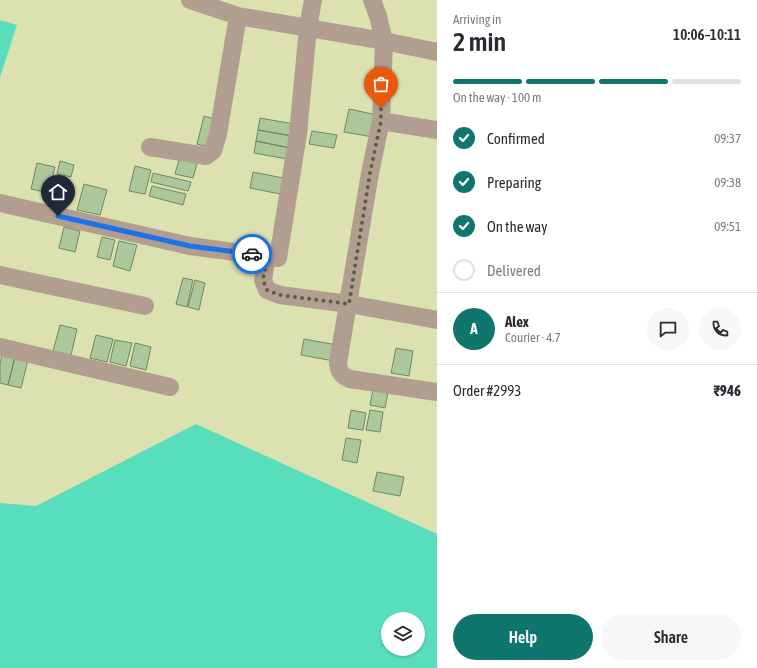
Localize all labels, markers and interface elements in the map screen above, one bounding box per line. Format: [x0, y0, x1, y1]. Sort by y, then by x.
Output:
text: Arriving in [453, 12, 501, 27]
text: 10:06–10:11 [673, 26, 741, 43]
text: 2 min [453, 27, 506, 57]
pin [364, 67, 398, 108]
icon: bag [370, 73, 392, 95]
text: On the way · 100 m [453, 90, 541, 105]
icon: check [453, 127, 475, 149]
text: Confirmed [487, 130, 545, 147]
text: 09:37 [714, 131, 741, 146]
icon: check [453, 171, 475, 193]
text: Preparing [487, 174, 541, 191]
pin [41, 175, 75, 216]
text: 09:38 [714, 175, 741, 190]
icon: home [47, 181, 69, 203]
icon: check [453, 215, 475, 237]
text: On the way [487, 218, 548, 235]
text: 09:51 [714, 219, 741, 234]
courier [232, 234, 272, 274]
icon: car [241, 243, 263, 265]
text: Delivered [487, 262, 541, 279]
button: chat [647, 308, 689, 350]
button: phone [699, 308, 741, 350]
text: Alex [505, 313, 529, 330]
text: A [470, 320, 478, 337]
text: Courier · 4.7 [505, 330, 561, 345]
text: Order #2993 [453, 382, 521, 399]
text: ₹946 [713, 382, 741, 399]
map controls [381, 612, 425, 656]
button: layers [381, 612, 425, 656]
button: Help [453, 614, 593, 660]
button: Share [601, 614, 741, 660]

